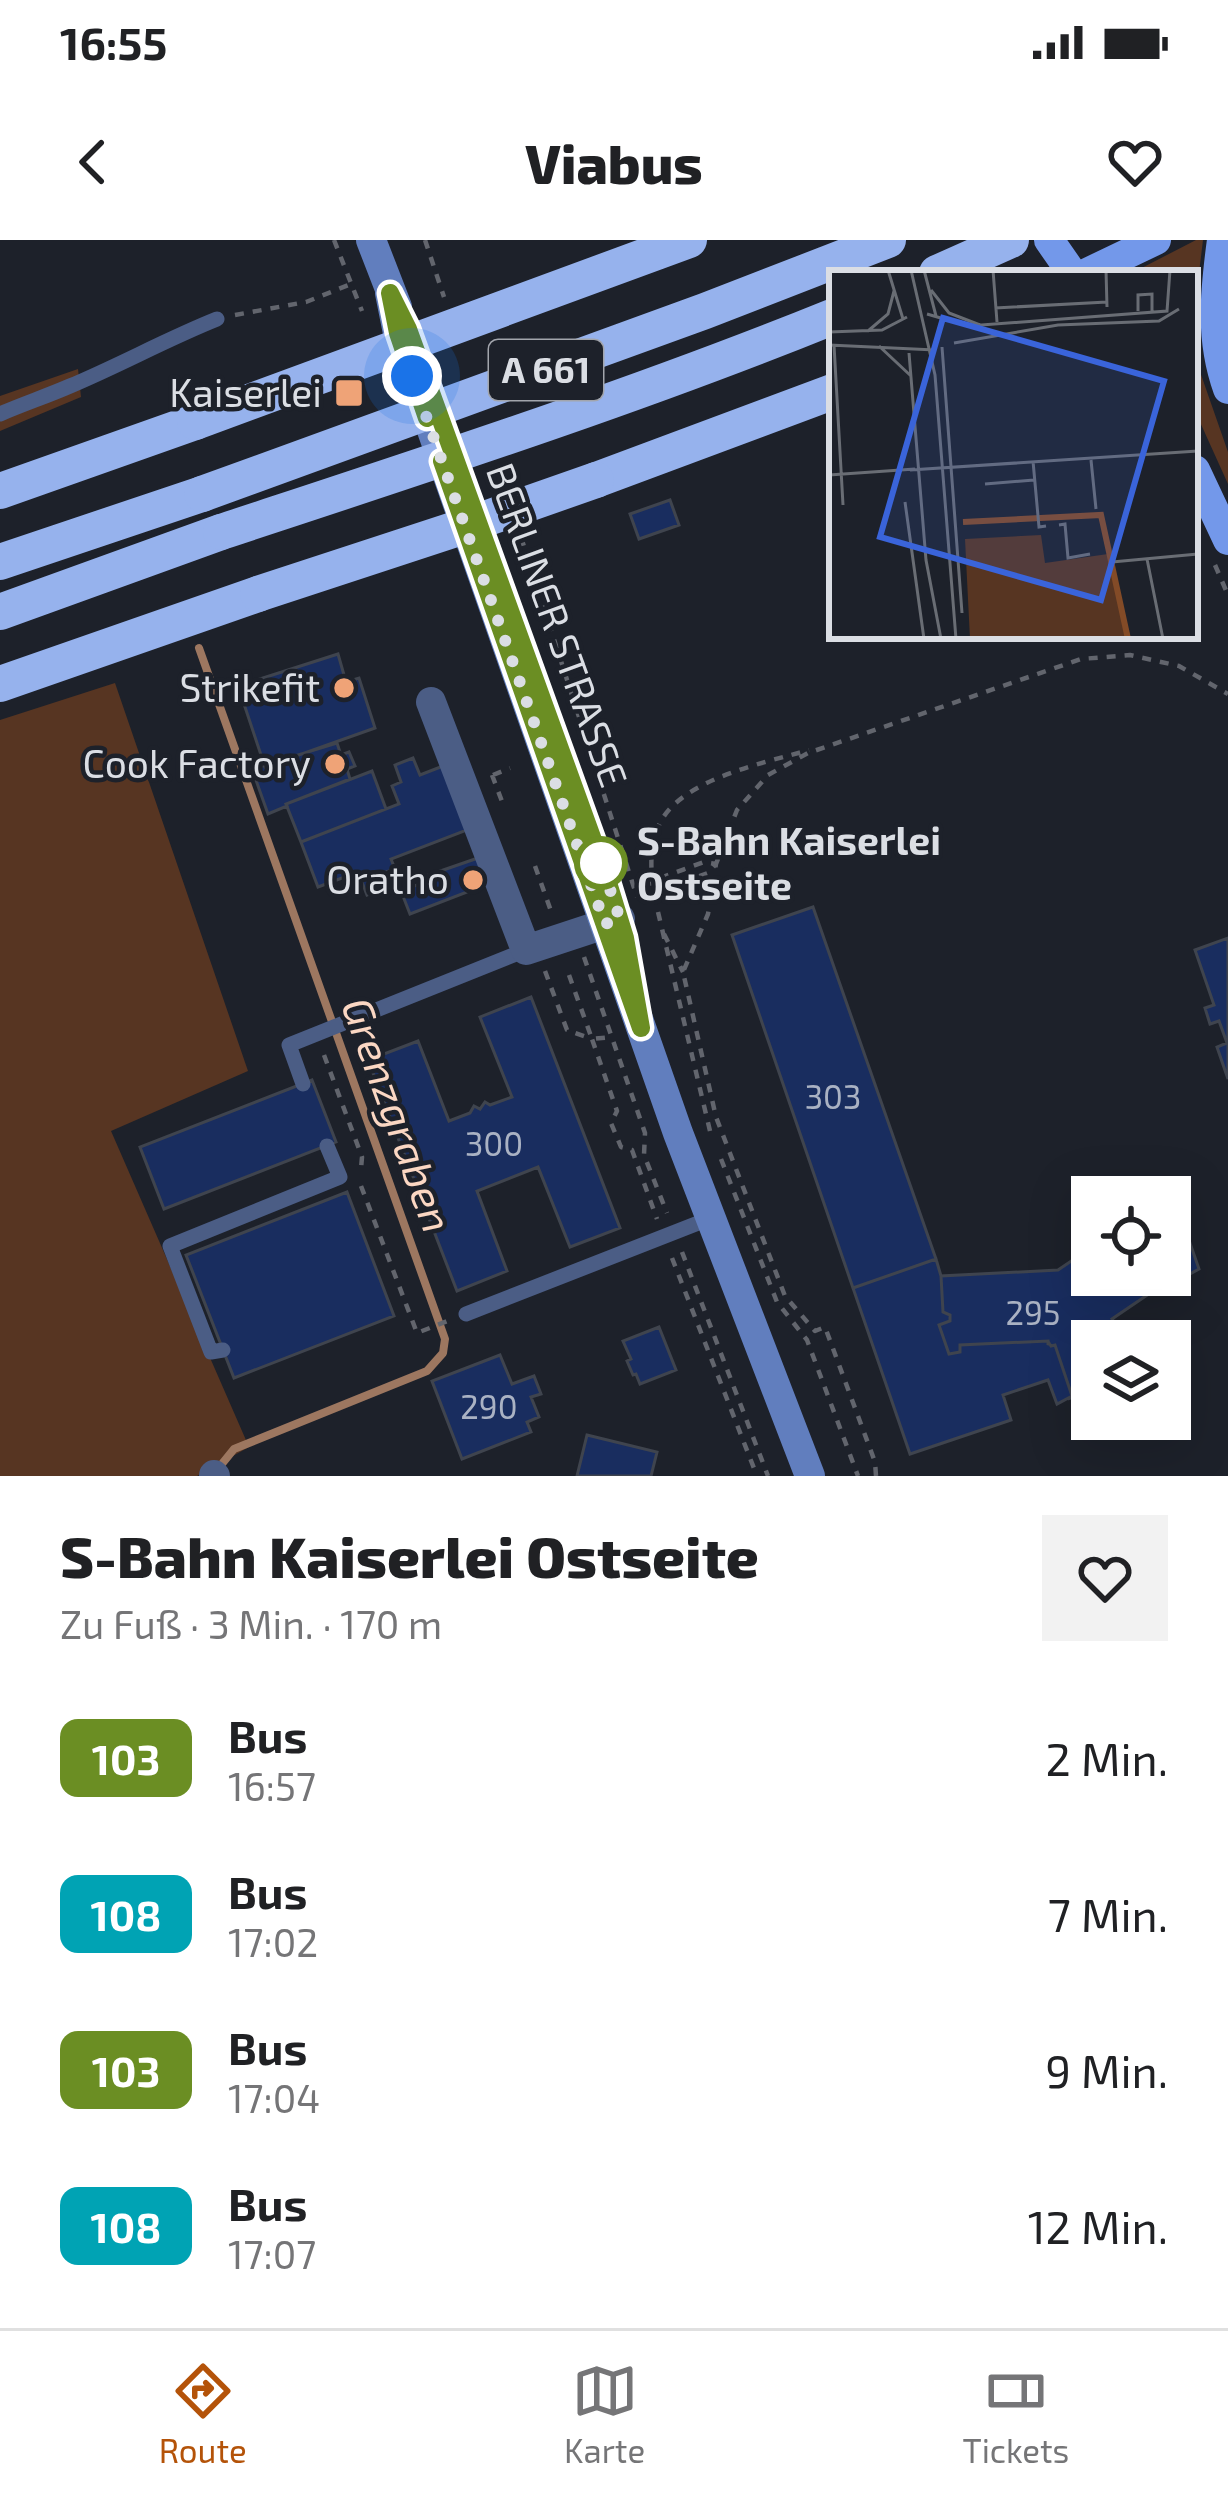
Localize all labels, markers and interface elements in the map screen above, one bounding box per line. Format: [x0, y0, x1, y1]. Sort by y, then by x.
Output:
text: 16:55 [60, 15, 167, 69]
icon: back [60, 129, 126, 195]
icon: heart [1102, 129, 1168, 195]
text: Viabus [525, 130, 703, 195]
inset map [829, 270, 1198, 639]
road number: A 661 [489, 340, 603, 400]
your location [382, 346, 442, 406]
place label: Kaiserlei [169, 368, 322, 415]
marker: Kaiserlei [333, 377, 365, 409]
street label: BERLINER STRASSE [478, 456, 639, 793]
place label: Strikefit [179, 663, 320, 710]
marker: Strikefit [331, 675, 357, 701]
place label: Cook Factory [82, 739, 311, 786]
marker: Cook Factory [322, 751, 348, 777]
place label: S-Bahn Kaiserlei Ostseite [637, 816, 941, 908]
marker: S-Bahn Kaiserlei Ostseite [576, 838, 626, 888]
place label: Oratho [326, 855, 449, 902]
marker: Oratho [460, 867, 486, 893]
water label: Grenzgraben [332, 990, 464, 1239]
house number: 303 [805, 1076, 861, 1116]
house number: 300 [465, 1123, 523, 1163]
map controls [1071, 1176, 1191, 1440]
button: locate [1071, 1176, 1191, 1296]
house number: 295 [1005, 1292, 1061, 1332]
button: layers [1071, 1320, 1191, 1440]
house number: 290 [460, 1386, 518, 1426]
button: heart [1042, 1515, 1168, 1641]
text: S-Bahn Kaiserlei Ostseite [60, 1521, 759, 1589]
text: Zu Fuß · 3 Min. · 170 m [60, 1600, 442, 1647]
text: Bus [228, 1708, 307, 1762]
text: 2 Min. [1046, 1731, 1168, 1785]
text: 103 [92, 1733, 160, 1783]
text: 16:57 [228, 1762, 316, 1809]
text: Bus [228, 1864, 307, 1918]
text: 7 Min. [1048, 1887, 1168, 1941]
text: 108 [91, 1889, 161, 1939]
text: 17:02 [228, 1918, 318, 1965]
text: Bus [228, 2020, 307, 2074]
text: 9 Min. [1045, 2043, 1168, 2097]
text: 103 [92, 2045, 160, 2095]
text: 17:04 [228, 2074, 320, 2121]
text: Bus [228, 2176, 307, 2230]
text: 12 Min. [1028, 2199, 1168, 2253]
text: 108 [91, 2201, 161, 2251]
text: 17:07 [228, 2230, 316, 2277]
tab: Route [159, 2358, 247, 2470]
tab: Karte [564, 2358, 645, 2470]
tab: Tickets [962, 2358, 1069, 2470]

